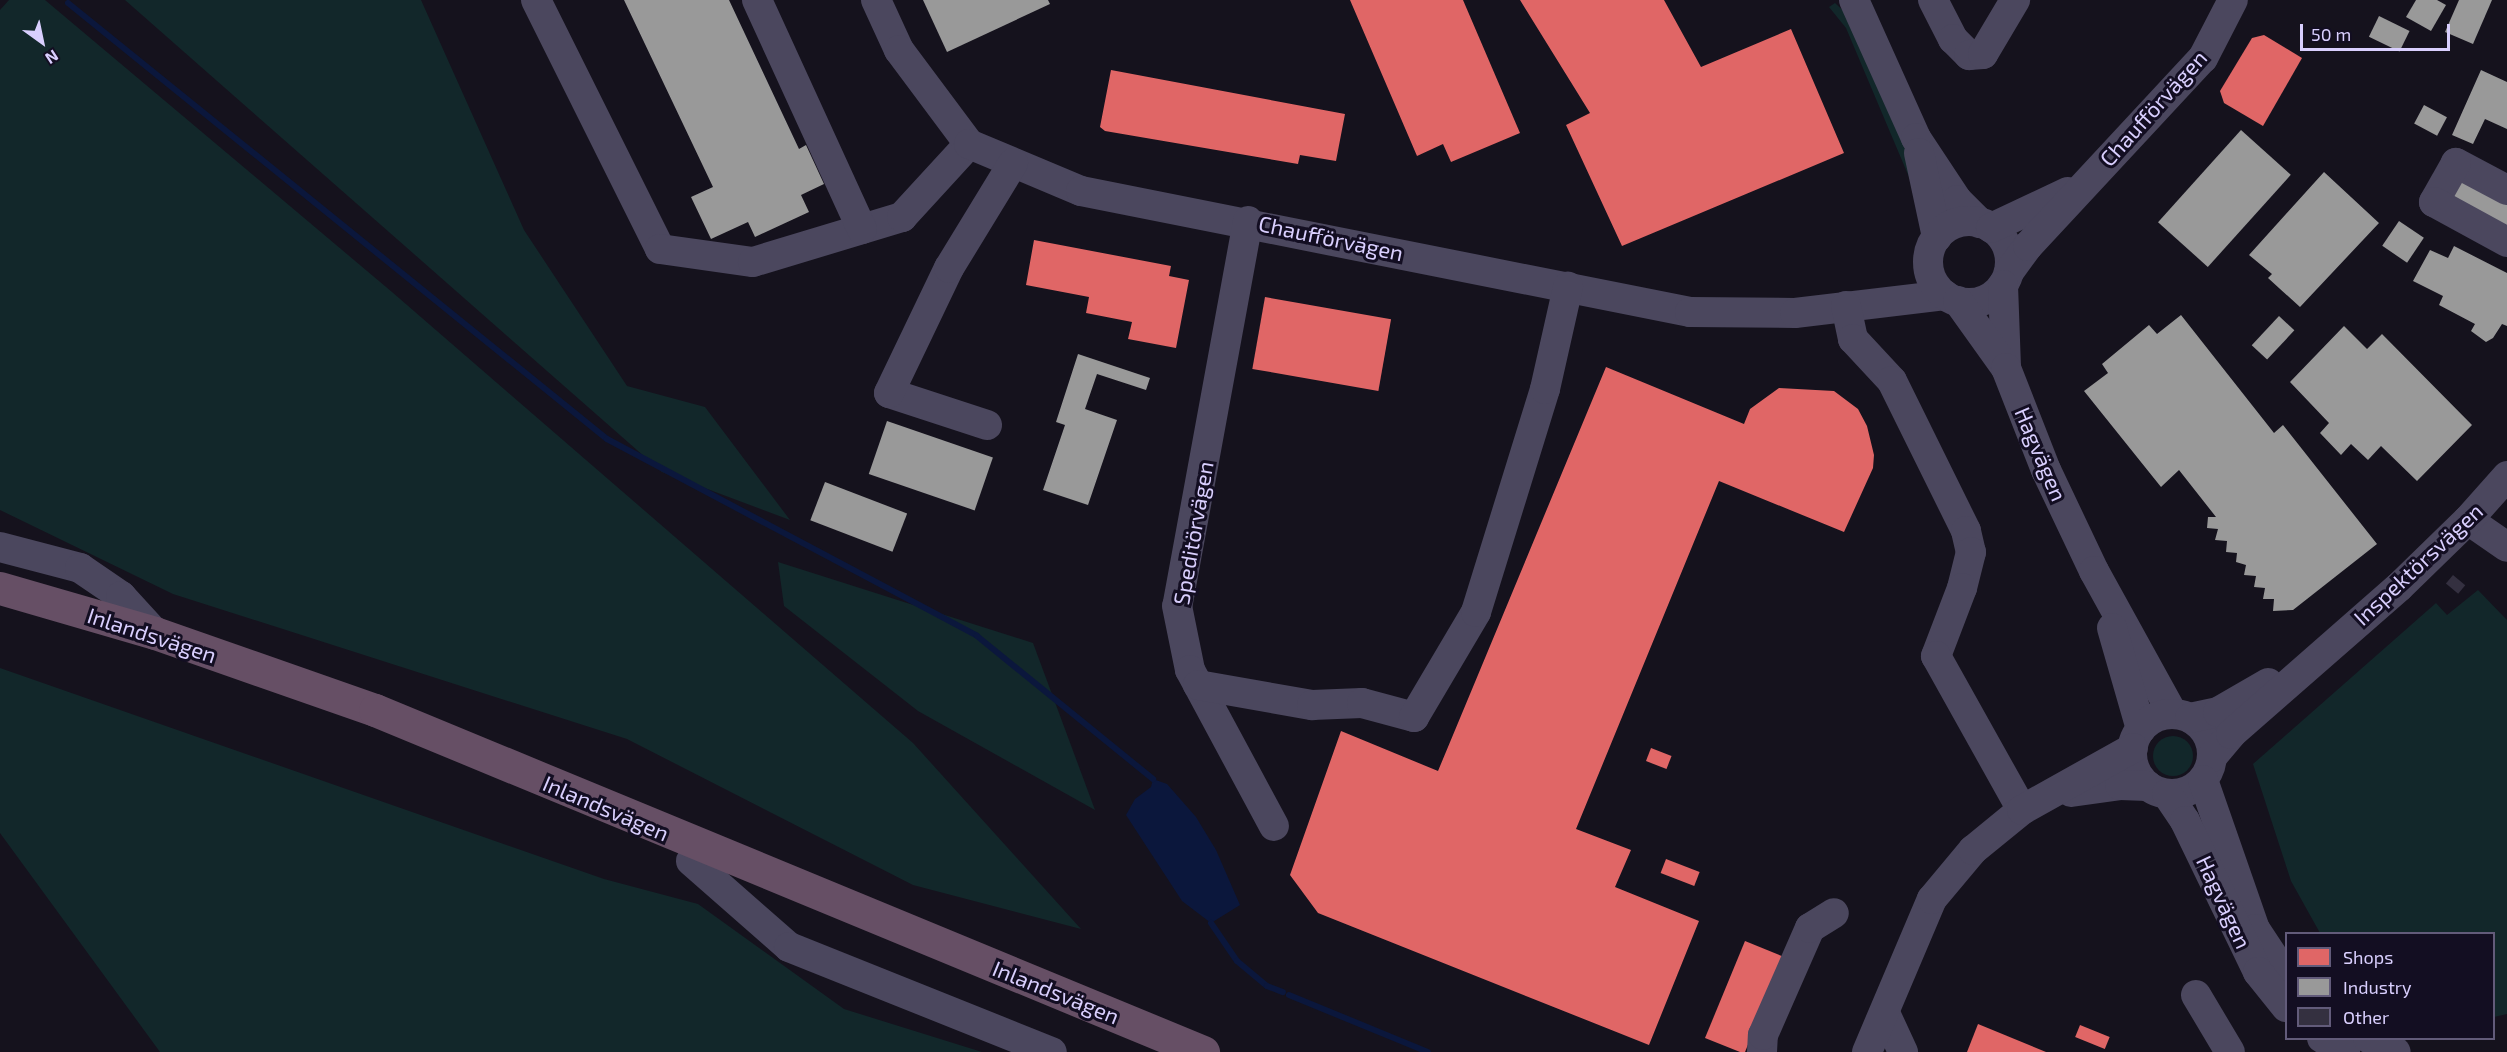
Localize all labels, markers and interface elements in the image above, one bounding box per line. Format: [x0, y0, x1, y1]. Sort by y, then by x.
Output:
north arrow [12, 12, 72, 72]
scale bar [2303, 12, 2453, 50]
text: 50 m [2311, 23, 2351, 45]
street label: Chaufförvägen [2094, 44, 2212, 172]
text: N [42, 46, 62, 69]
street label: Chaufförvägen [1256, 210, 1406, 266]
street label: Hagvägen [2009, 403, 2073, 505]
street label: Speditörvägen [1167, 459, 1219, 607]
street label: Inspektörsvägen [2348, 497, 2488, 631]
street label: Inlandsvägen [84, 602, 220, 668]
street label: Inlandsvägen [539, 770, 673, 846]
street label: Hagvägen [2191, 851, 2257, 953]
legend [2285, 932, 2495, 1040]
text: Shops [2343, 946, 2393, 968]
street label: Inlandsvägen [989, 955, 1123, 1029]
text: Industry [2343, 976, 2412, 998]
text: Other [2343, 1006, 2389, 1028]

